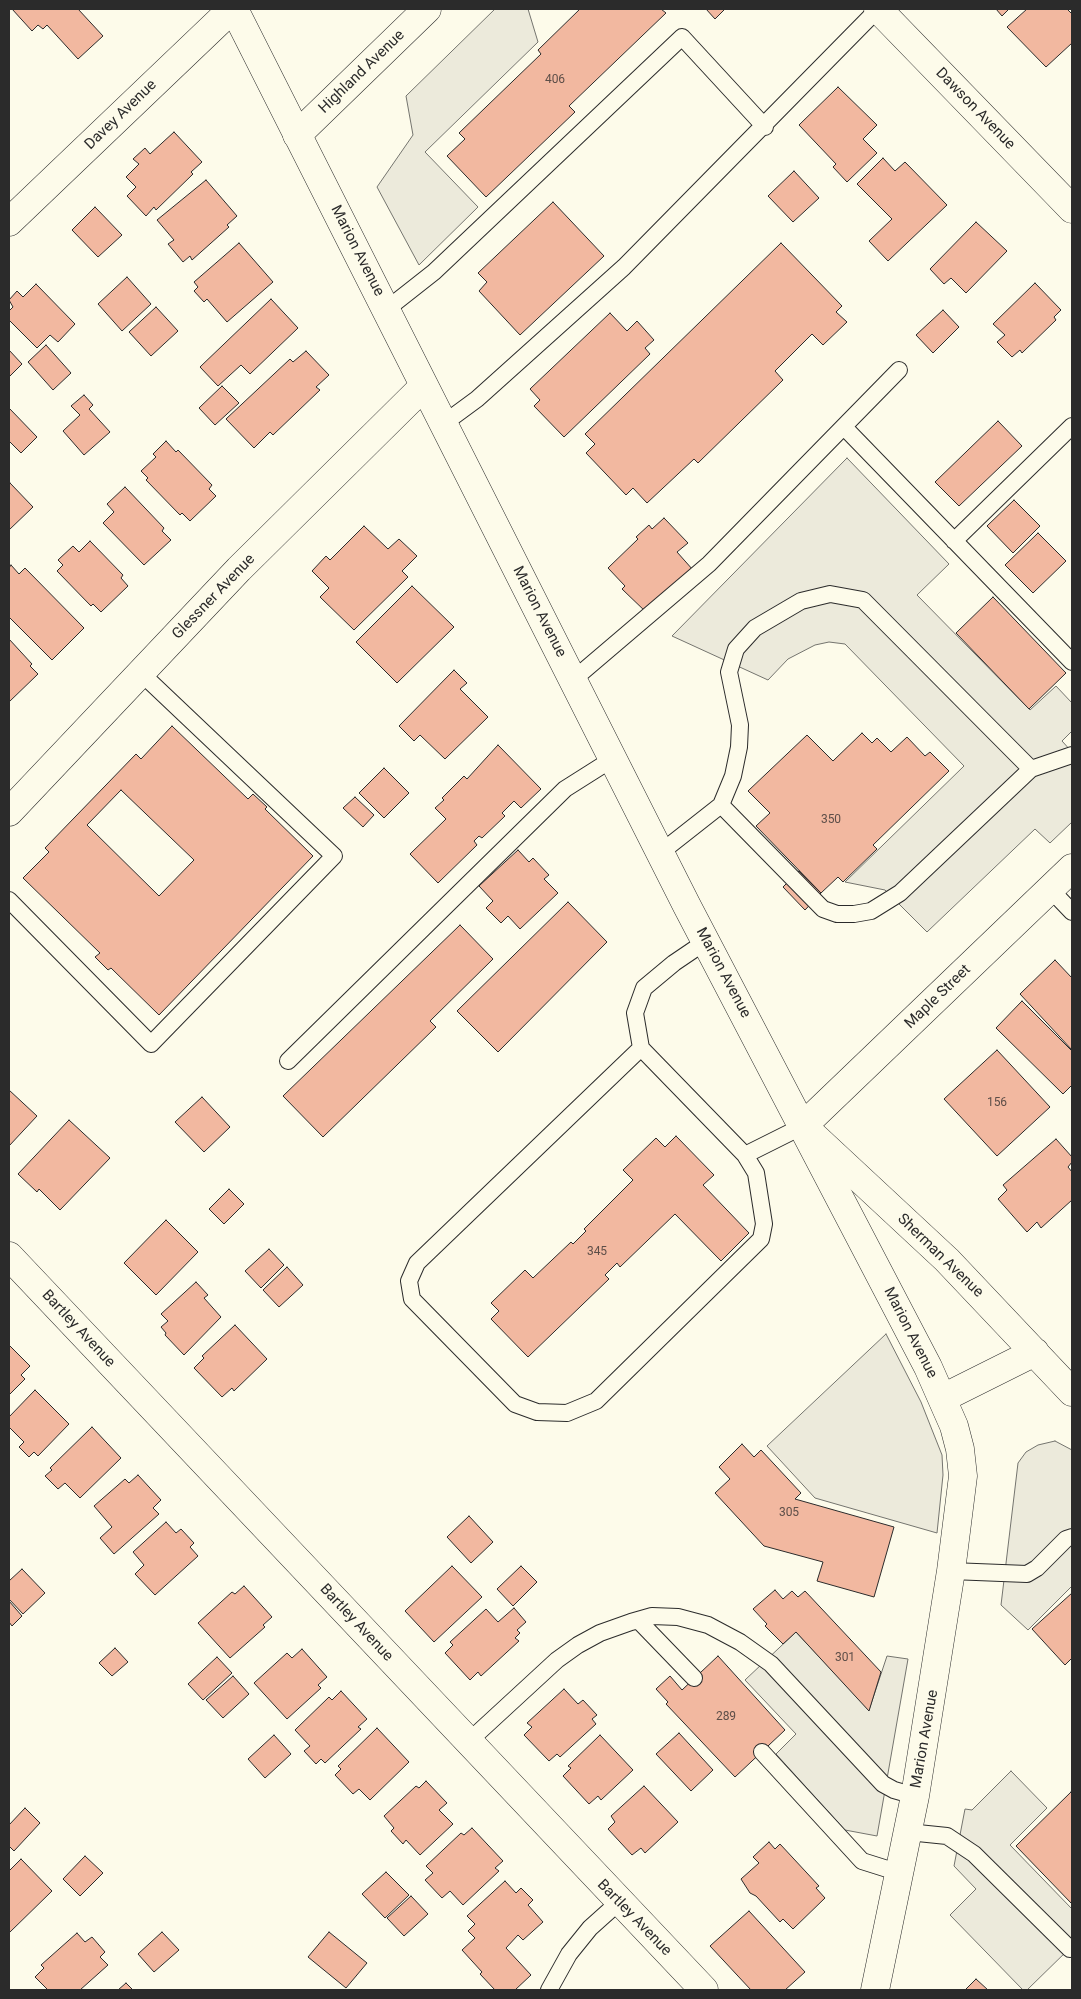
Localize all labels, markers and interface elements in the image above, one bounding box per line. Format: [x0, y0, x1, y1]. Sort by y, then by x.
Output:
street label: Highland Avenue [315, 27, 409, 117]
street label: Dawson Avenue [931, 64, 1019, 154]
house number: 406 [545, 73, 565, 87]
street label: Davey Avenue [81, 76, 161, 154]
street label: Marion Avenue [326, 203, 388, 299]
street label: Glessner Avenue [169, 551, 259, 643]
street label: Marion Avenue [508, 564, 570, 660]
house number: 350 [821, 813, 841, 827]
street label: Marion Avenue [692, 925, 754, 1021]
street label: Maple Street [901, 961, 975, 1033]
house number: 156 [987, 1096, 1007, 1110]
street label: Sherman Avenue [893, 1210, 987, 1302]
house number: 345 [587, 1245, 607, 1259]
street label: Marion Avenue [879, 1285, 941, 1381]
street label: Bartley Avenue [38, 1287, 118, 1371]
house number: 305 [779, 1506, 799, 1520]
street label: Bartley Avenue [316, 1581, 396, 1665]
house number: 301 [835, 1651, 855, 1665]
street label: Marion Avenue [907, 1688, 943, 1790]
house number: 289 [716, 1710, 736, 1724]
street label: Bartley Avenue [593, 1876, 675, 1960]

